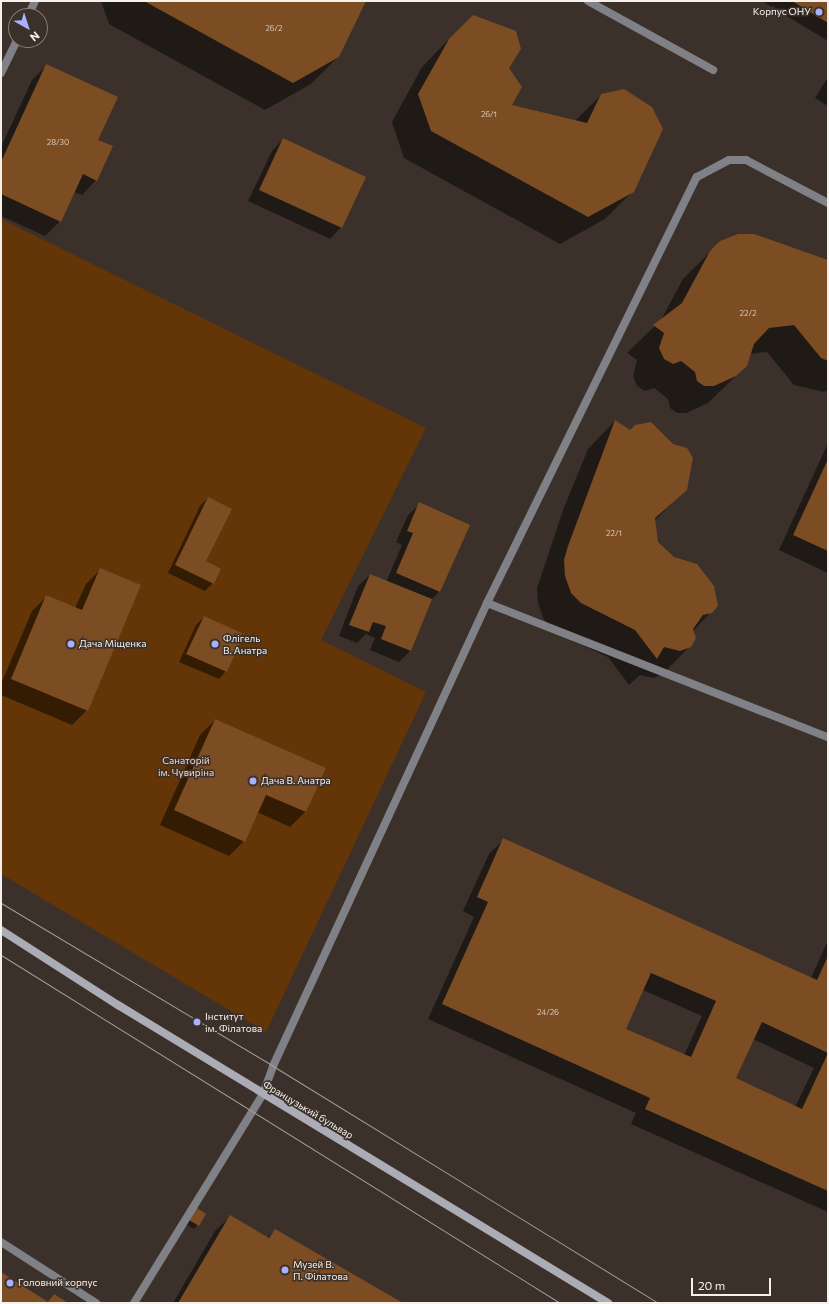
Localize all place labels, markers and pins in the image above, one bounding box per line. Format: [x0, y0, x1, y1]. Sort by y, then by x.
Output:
place label: Корпус ОНУ [753, 6, 811, 18]
marker: Корпус ОНУ [814, 7, 824, 17]
place label: Флігель В. Анатра [223, 632, 267, 656]
place label: Дача Міщенка [79, 638, 147, 650]
marker: Дача Міщенка [66, 639, 76, 649]
marker: Флігель В. Анатра [210, 639, 220, 649]
place label: Дача В. Анатра [261, 775, 331, 787]
marker: Дача В. Анатра [248, 776, 258, 786]
place label: Інститут ім. Філатова [205, 1010, 262, 1034]
marker: Інститут ім. Філатова [192, 1017, 202, 1027]
place label: Музей В. П. Філатова [293, 1258, 348, 1282]
marker: Музей В. П. Філатова [280, 1265, 290, 1275]
place label: Головний корпус [18, 1277, 98, 1289]
marker: Головний корпус [5, 1278, 15, 1288]

